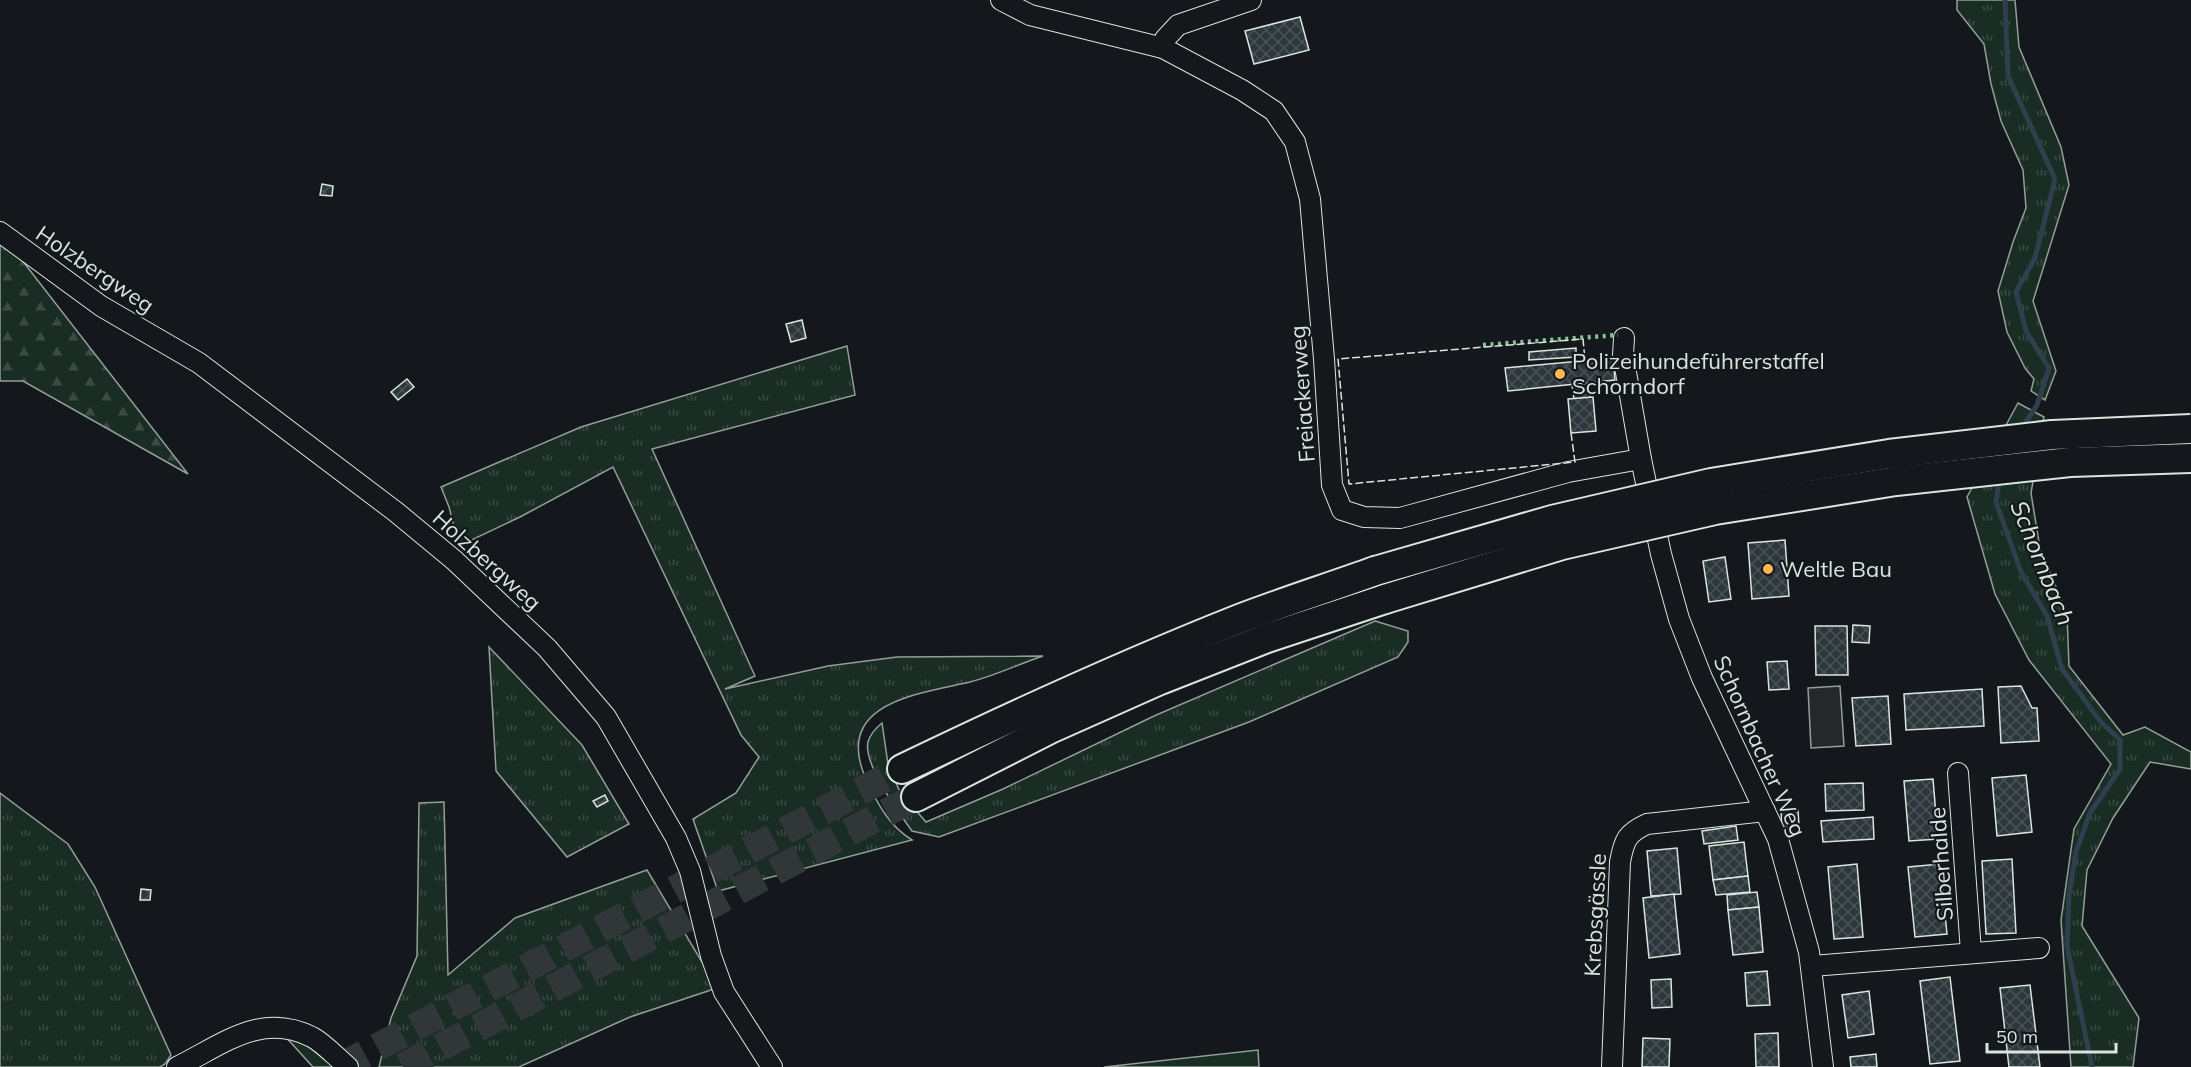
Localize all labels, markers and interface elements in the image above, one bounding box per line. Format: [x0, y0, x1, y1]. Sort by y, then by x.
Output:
street label: Holzbergweg [31, 219, 159, 319]
street label: Freiackerweg [1283, 325, 1321, 463]
place label: Polizeihundeführerstaffel Schorndorf [1572, 347, 1825, 400]
marker: Polizeihundeführerstaffel Schorndorf [1553, 367, 1567, 381]
water label: Schornbach [2004, 496, 2082, 629]
street label: Holzbergweg [427, 504, 547, 616]
place label: Weltle Bau [1780, 555, 1892, 583]
marker: Weltle Bau [1761, 562, 1775, 576]
street label: Schornbacher Weg [1708, 651, 1812, 841]
street label: Silberhalde [1923, 806, 1959, 922]
street label: Krebsgässle [1578, 853, 1612, 977]
scale bar [1987, 1016, 2116, 1054]
text: 50 m [1996, 1025, 2038, 1048]

